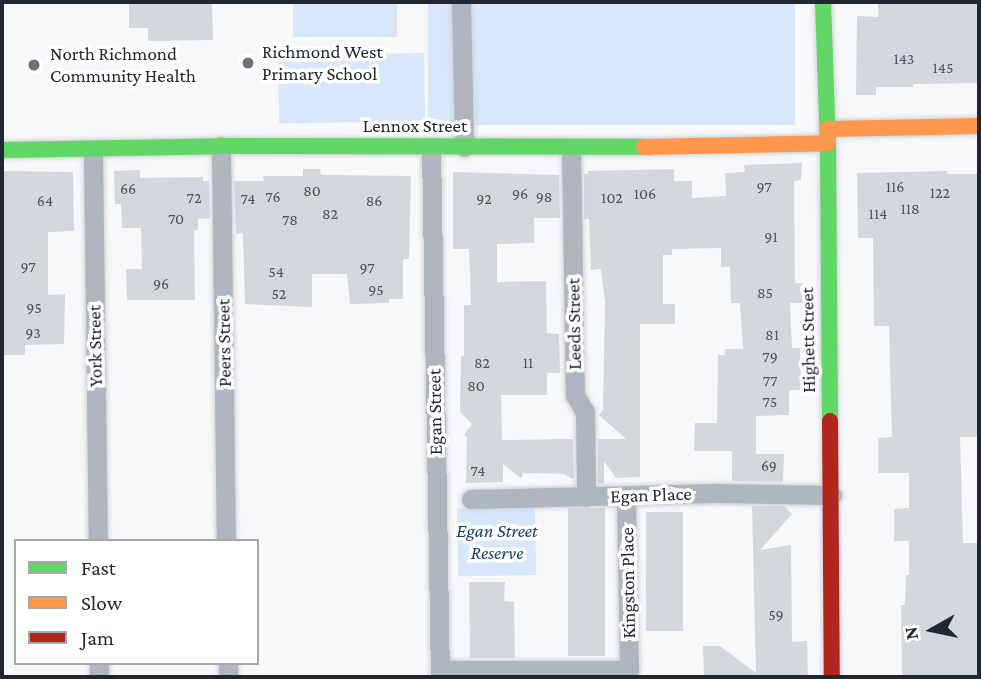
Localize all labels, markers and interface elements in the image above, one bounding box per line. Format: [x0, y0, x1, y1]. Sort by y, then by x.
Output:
place label: Richmond West Primary School [262, 41, 383, 85]
place label: North Richmond Community Health [50, 43, 196, 87]
house number: 143 [894, 49, 914, 69]
marker: North Richmond Community Health [24, 55, 44, 75]
marker: Richmond West Primary School [240, 55, 256, 71]
house number: 145 [933, 58, 953, 78]
street label: Lennox Street [363, 115, 467, 137]
house number: 97 [756, 177, 772, 197]
house number: 116 [886, 177, 904, 197]
house number: 66 [120, 179, 136, 199]
house number: 80 [303, 181, 321, 201]
house number: 122 [930, 183, 950, 203]
house number: 96 [512, 184, 528, 204]
house number: 106 [634, 184, 656, 204]
house number: 76 [265, 187, 281, 207]
house number: 98 [536, 187, 552, 207]
house number: 72 [186, 188, 202, 208]
house number: 102 [601, 188, 623, 208]
house number: 74 [240, 189, 256, 209]
house number: 92 [476, 189, 492, 209]
house number: 64 [37, 191, 53, 211]
house number: 86 [366, 191, 382, 211]
house number: 118 [900, 199, 920, 219]
house number: 82 [322, 204, 338, 224]
house number: 114 [869, 204, 887, 224]
house number: 70 [168, 209, 184, 229]
house number: 78 [282, 210, 298, 230]
house number: 91 [764, 227, 778, 247]
house number: 97 [20, 257, 36, 277]
house number: 97 [359, 258, 375, 278]
house number: 54 [268, 262, 284, 282]
house number: 96 [153, 274, 169, 294]
street label: Leeds Street [562, 278, 586, 370]
house number: 95 [368, 280, 384, 300]
house number: 85 [757, 283, 773, 303]
house number: 52 [272, 284, 286, 304]
street label: Highett Street [796, 287, 820, 393]
house number: 95 [26, 298, 42, 318]
street label: Peers Street [212, 299, 236, 387]
street label: York Street [83, 305, 107, 387]
house number: 93 [25, 323, 41, 343]
house number: 81 [765, 325, 779, 345]
house number: 79 [762, 347, 778, 367]
house number: 82 [474, 353, 490, 373]
house number: 11 [523, 353, 533, 373]
street label: Egan Street [423, 369, 447, 455]
house number: 77 [763, 371, 777, 391]
house number: 80 [467, 376, 485, 396]
house number: 75 [763, 392, 777, 412]
house number: 69 [761, 456, 777, 476]
house number: 74 [470, 461, 486, 481]
street label: Egan Place [610, 482, 692, 508]
park label: Egan Street Reserve [456, 520, 538, 564]
street label: Kingston Place [616, 527, 640, 639]
legend [14, 539, 259, 665]
text: Fast [81, 556, 116, 580]
text: Slow [81, 591, 122, 615]
north arrow [897, 595, 967, 665]
house number: 59 [768, 605, 784, 625]
text: N [899, 625, 922, 641]
text: Jam [81, 626, 114, 650]

